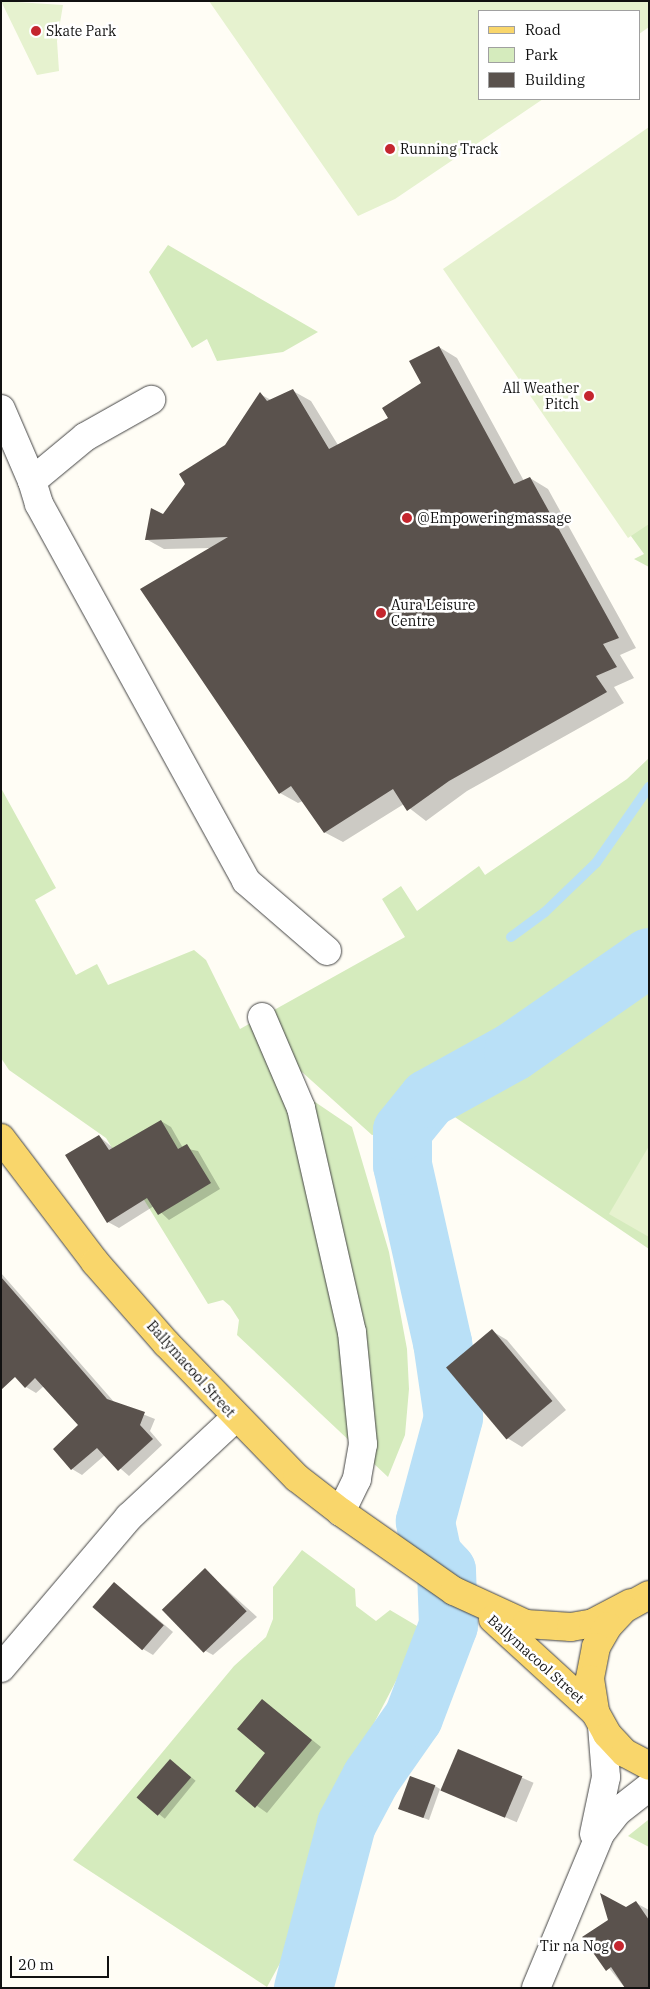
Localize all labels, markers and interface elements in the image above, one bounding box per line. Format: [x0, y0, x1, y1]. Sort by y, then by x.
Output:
legend [478, 10, 640, 100]
text: Road [525, 20, 561, 39]
place label: Skate Park [46, 23, 116, 39]
marker: Skate Park [30, 25, 42, 37]
text: Park [525, 45, 558, 64]
text: Building [525, 70, 585, 89]
place label: Running Track [400, 141, 498, 157]
marker: Running Track [384, 143, 396, 155]
place label: All Weather Pitch [502, 380, 579, 412]
marker: All Weather Pitch [583, 390, 595, 402]
place label: @Empoweringmassage [417, 510, 571, 526]
marker: @Empoweringmassage [401, 512, 413, 524]
place label: Aura Leisure Centre [391, 597, 476, 630]
marker: Aura Leisure Centre [375, 607, 387, 619]
street label: Ballymacool Street [143, 1317, 239, 1421]
street label: Ballymacool Street [484, 1611, 588, 1707]
place label: Tir na Nog [540, 1938, 609, 1954]
marker: Tir na Nog [613, 1940, 625, 1952]
scale bar [12, 1946, 111, 1978]
text: 20 m [18, 1955, 54, 1974]

